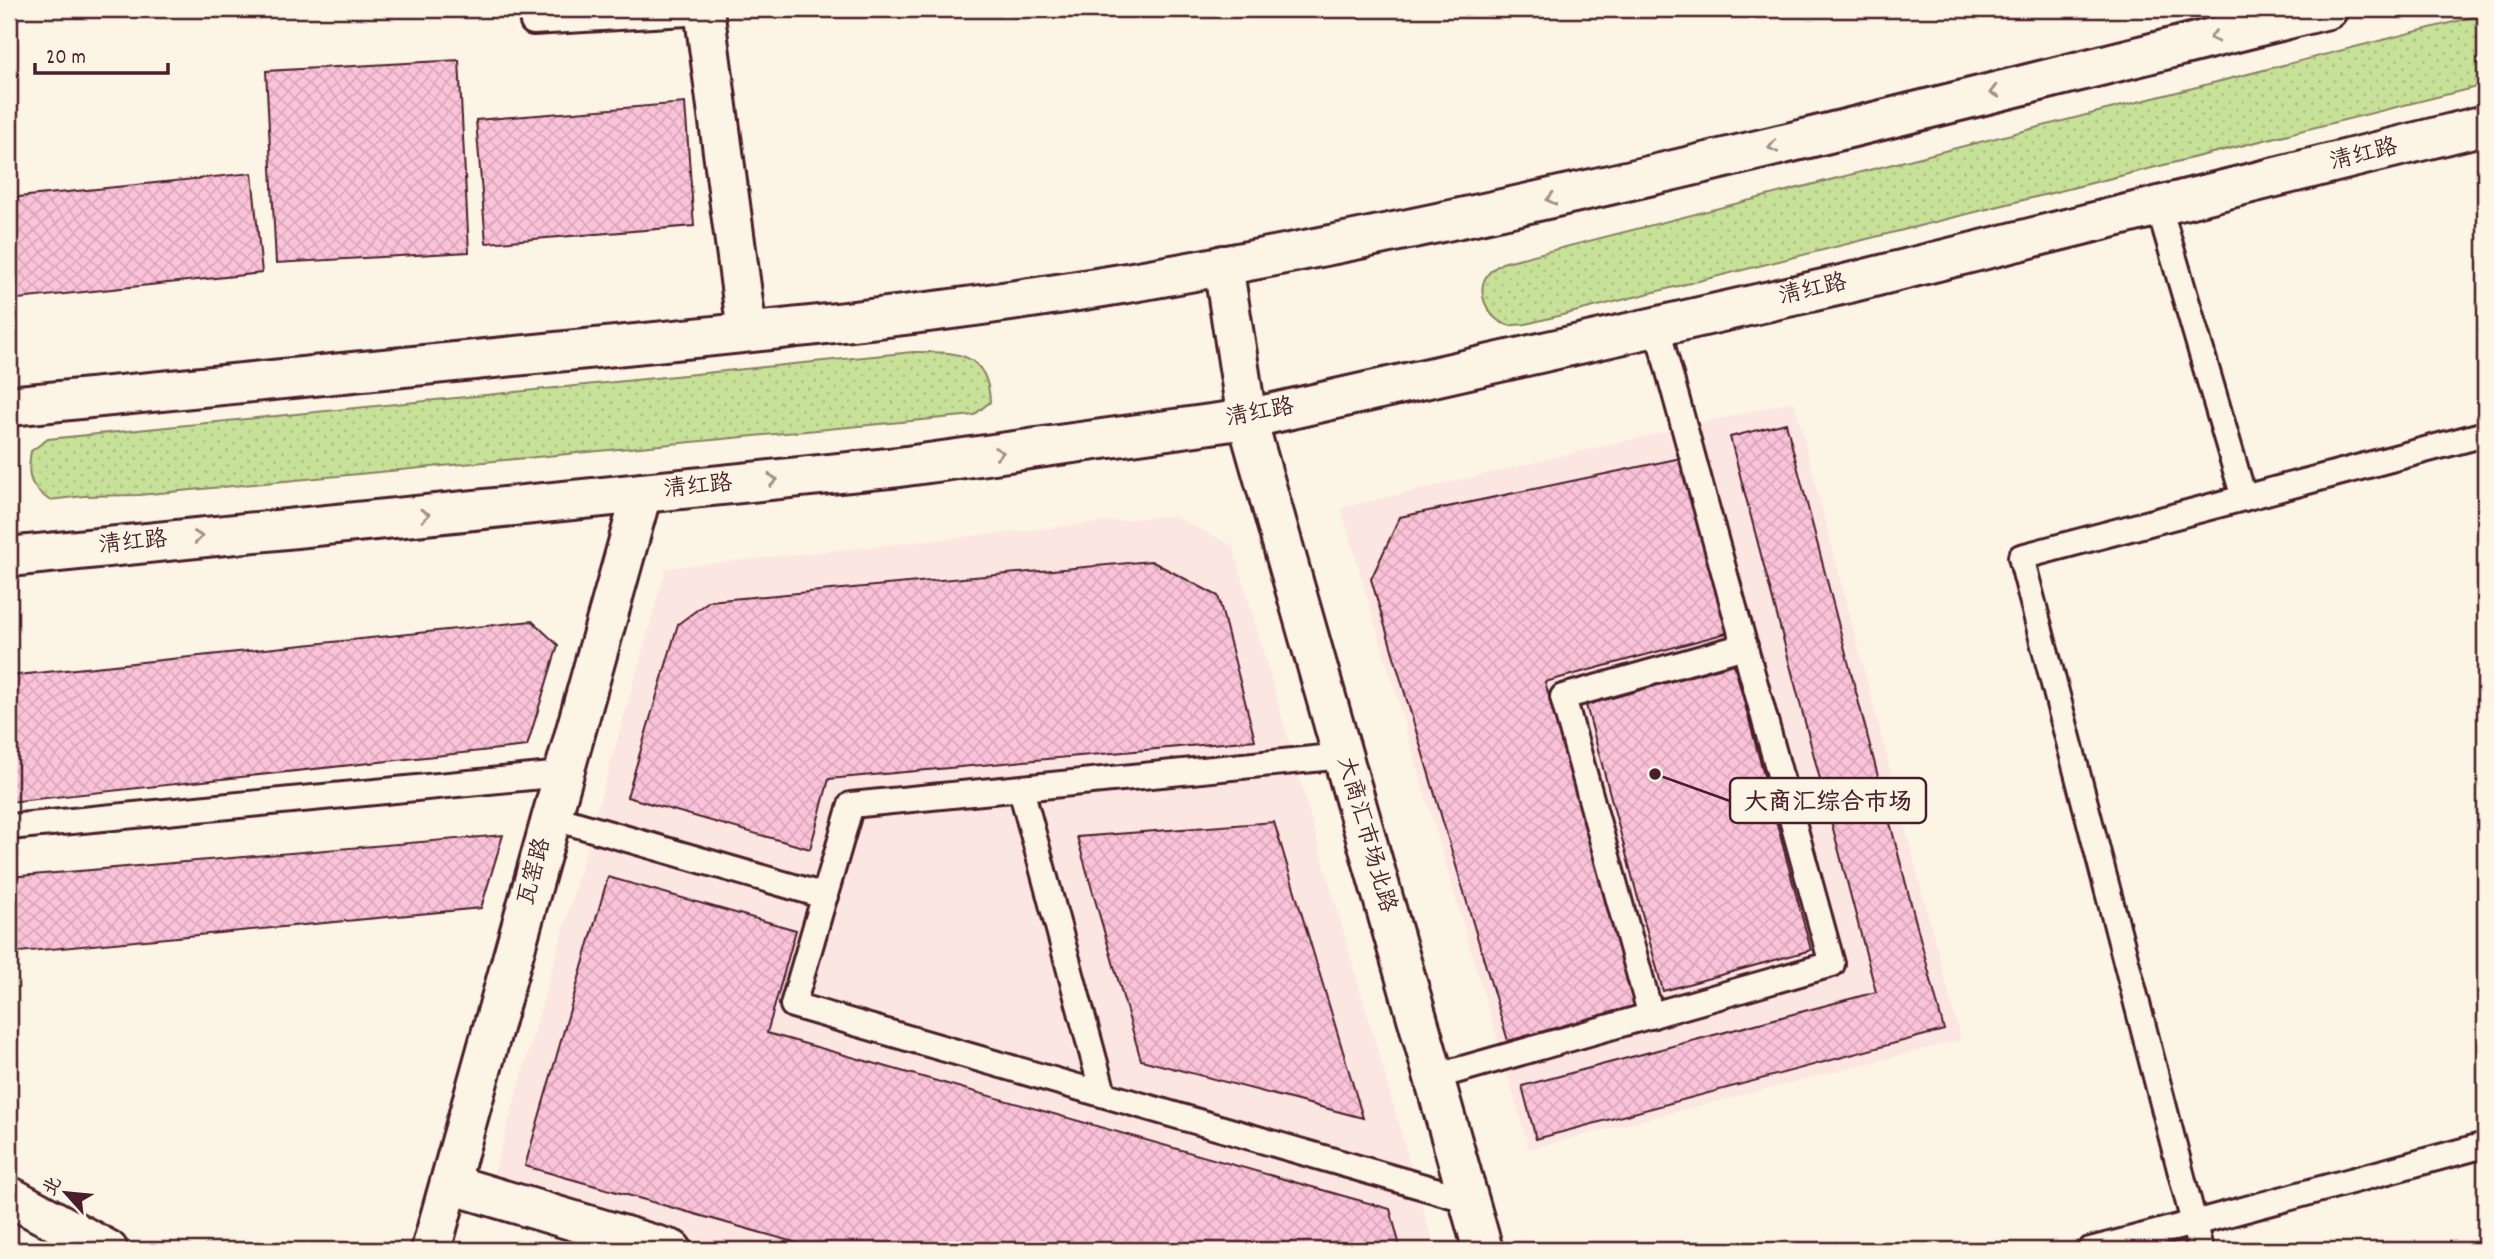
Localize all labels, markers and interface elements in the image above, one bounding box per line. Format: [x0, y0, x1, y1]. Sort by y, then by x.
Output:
one-way arrow [2209, 29, 2221, 43]
scale bar [35, 32, 168, 76]
text: 20 m [46, 44, 86, 74]
one-way arrow [1988, 84, 2000, 98]
street label: 清红路 [2327, 132, 2401, 180]
one-way arrow [1767, 138, 1779, 153]
one-way arrow [1546, 191, 1558, 205]
street label: 清红路 [1776, 267, 1850, 315]
street label: 清红路 [1223, 391, 1297, 437]
one-way arrow [993, 445, 1005, 460]
street label: 清红路 [662, 468, 734, 508]
one-way arrow [767, 473, 779, 488]
one-way arrow [420, 508, 431, 523]
street label: 清红路 [97, 524, 169, 564]
one-way arrow [193, 530, 204, 545]
street label: 大商汇市场北路 [1327, 753, 1403, 917]
callout: 大商汇综合市场 [1730, 778, 1926, 823]
text: 大商汇综合市场 [1744, 787, 1912, 821]
street label: 瓦窑路 [511, 834, 561, 910]
north arrow [32, 1158, 102, 1228]
text: 北 [38, 1172, 70, 1201]

